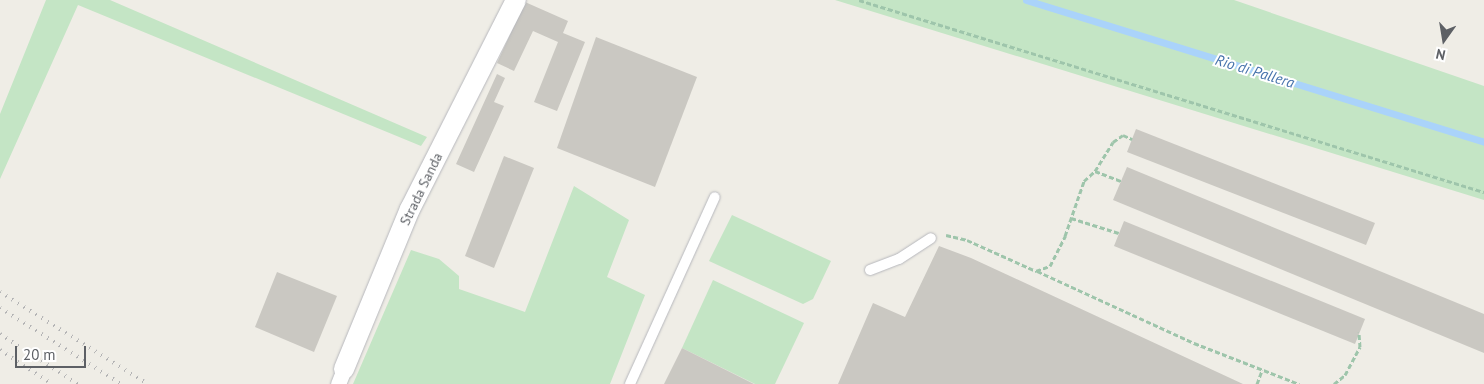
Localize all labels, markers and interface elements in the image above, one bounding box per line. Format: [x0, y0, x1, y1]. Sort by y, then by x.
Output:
north arrow [1419, 15, 1469, 65]
text: N [1434, 45, 1447, 64]
water label: Rio di Pallera [1213, 50, 1297, 92]
street label: Strada Sanda [396, 150, 446, 228]
scale bar [18, 336, 89, 368]
text: 20 m [23, 345, 56, 364]

